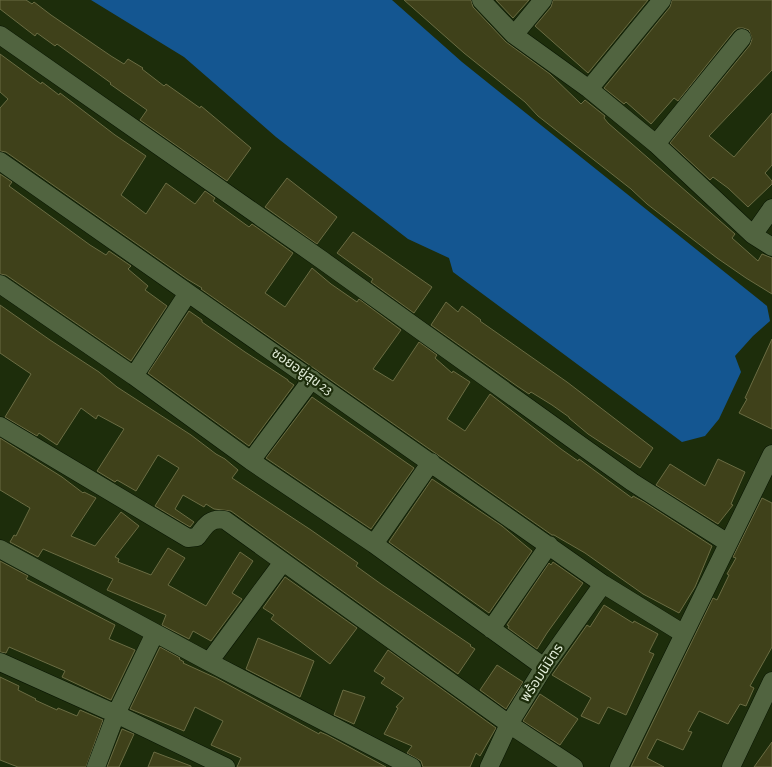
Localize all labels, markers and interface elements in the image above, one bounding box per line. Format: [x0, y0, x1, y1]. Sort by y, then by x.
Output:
street label: ซอยอยู่สุข 23 [268, 344, 336, 399]
street label: พร้อมนิมิตร [517, 641, 566, 705]

